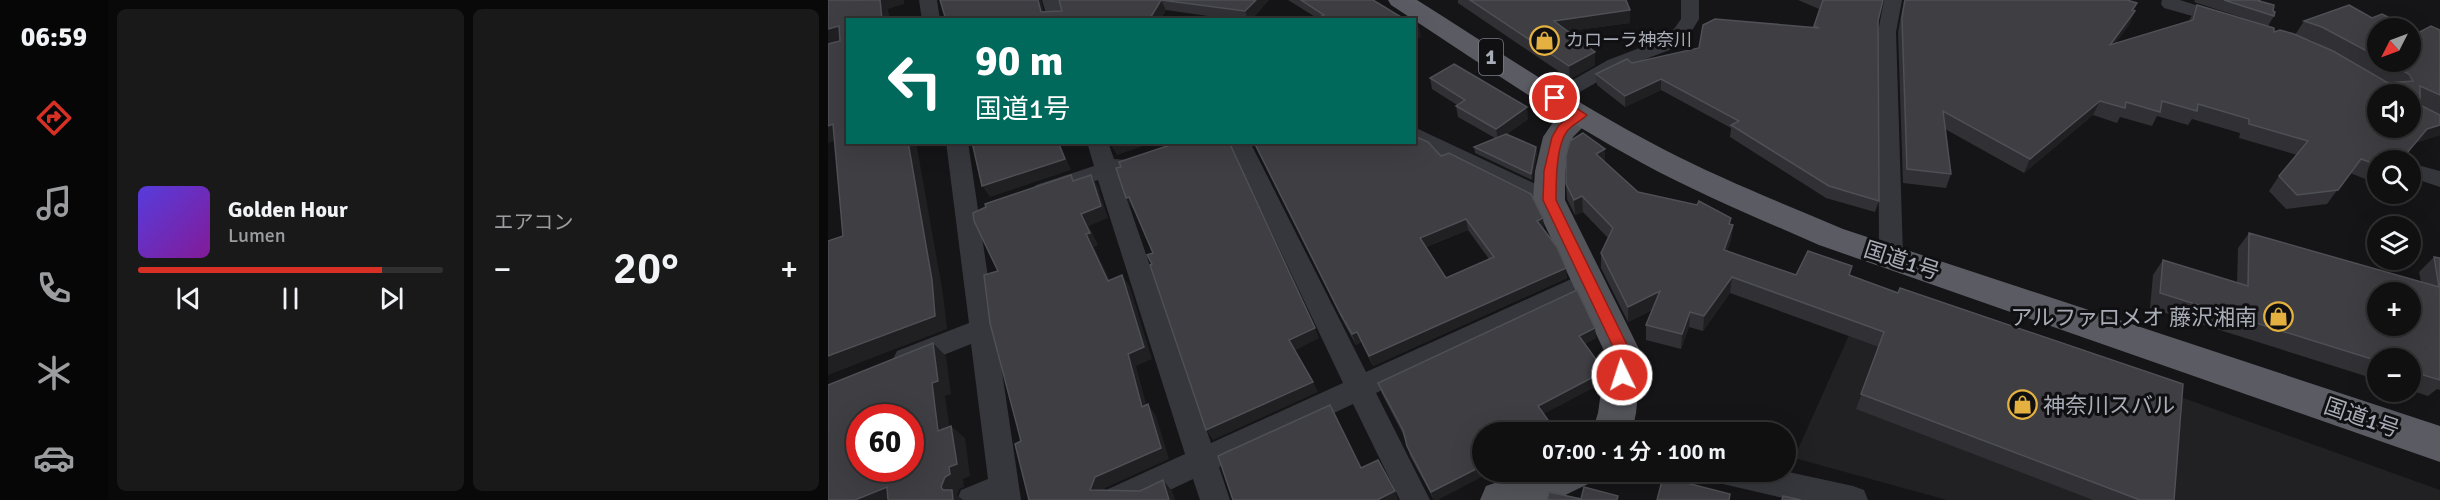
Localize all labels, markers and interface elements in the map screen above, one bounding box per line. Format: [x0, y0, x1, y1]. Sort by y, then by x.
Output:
north arrow [2367, 18, 2421, 72]
map controls [2367, 18, 2421, 402]
text: 06:59 [21, 21, 87, 54]
shop icon: カローラ神奈川 [1529, 24, 1561, 56]
place label: カローラ神奈川 [1566, 29, 1692, 51]
text: 90 m [975, 36, 1064, 87]
road number: 1 [1479, 39, 1503, 75]
icon: left [876, 42, 954, 120]
pin [1529, 72, 1580, 123]
icon: arrive [1538, 81, 1571, 114]
button: sound [2367, 84, 2421, 138]
text: 国道1号 [975, 93, 1071, 126]
icon: directions [33, 97, 75, 139]
button: search [2367, 150, 2421, 204]
icon: music [33, 182, 75, 224]
text: Golden Hour [228, 196, 348, 223]
text: エアコン [494, 210, 574, 235]
button: layers [2367, 216, 2421, 270]
text: Lumen [228, 223, 286, 248]
street label: 国道1号 [1861, 236, 1943, 285]
text: 20° [613, 241, 679, 296]
text: − [494, 249, 511, 290]
text: + [780, 249, 798, 290]
icon: phone [33, 267, 75, 309]
icon: previous [172, 282, 205, 315]
icon: pause [274, 282, 307, 315]
icon: next [375, 282, 408, 315]
button: + [2367, 282, 2421, 336]
shop icon: アルファロメオ 藤沢湘南 [2262, 301, 2294, 333]
place label: アルファロメオ 藤沢湘南 [2010, 304, 2257, 331]
position arrow [1590, 343, 1654, 407]
button: − [2367, 348, 2421, 402]
icon: climate [33, 352, 75, 394]
shop icon: 神奈川スバル [2006, 389, 2038, 421]
place label: 神奈川スバル [2043, 392, 2175, 419]
street label: 国道1号 [2321, 392, 2403, 443]
speed limit sign: 60 [846, 404, 924, 482]
icon: car [33, 437, 75, 479]
text: 07:00 · 1 分 · 100 m [1542, 438, 1726, 465]

